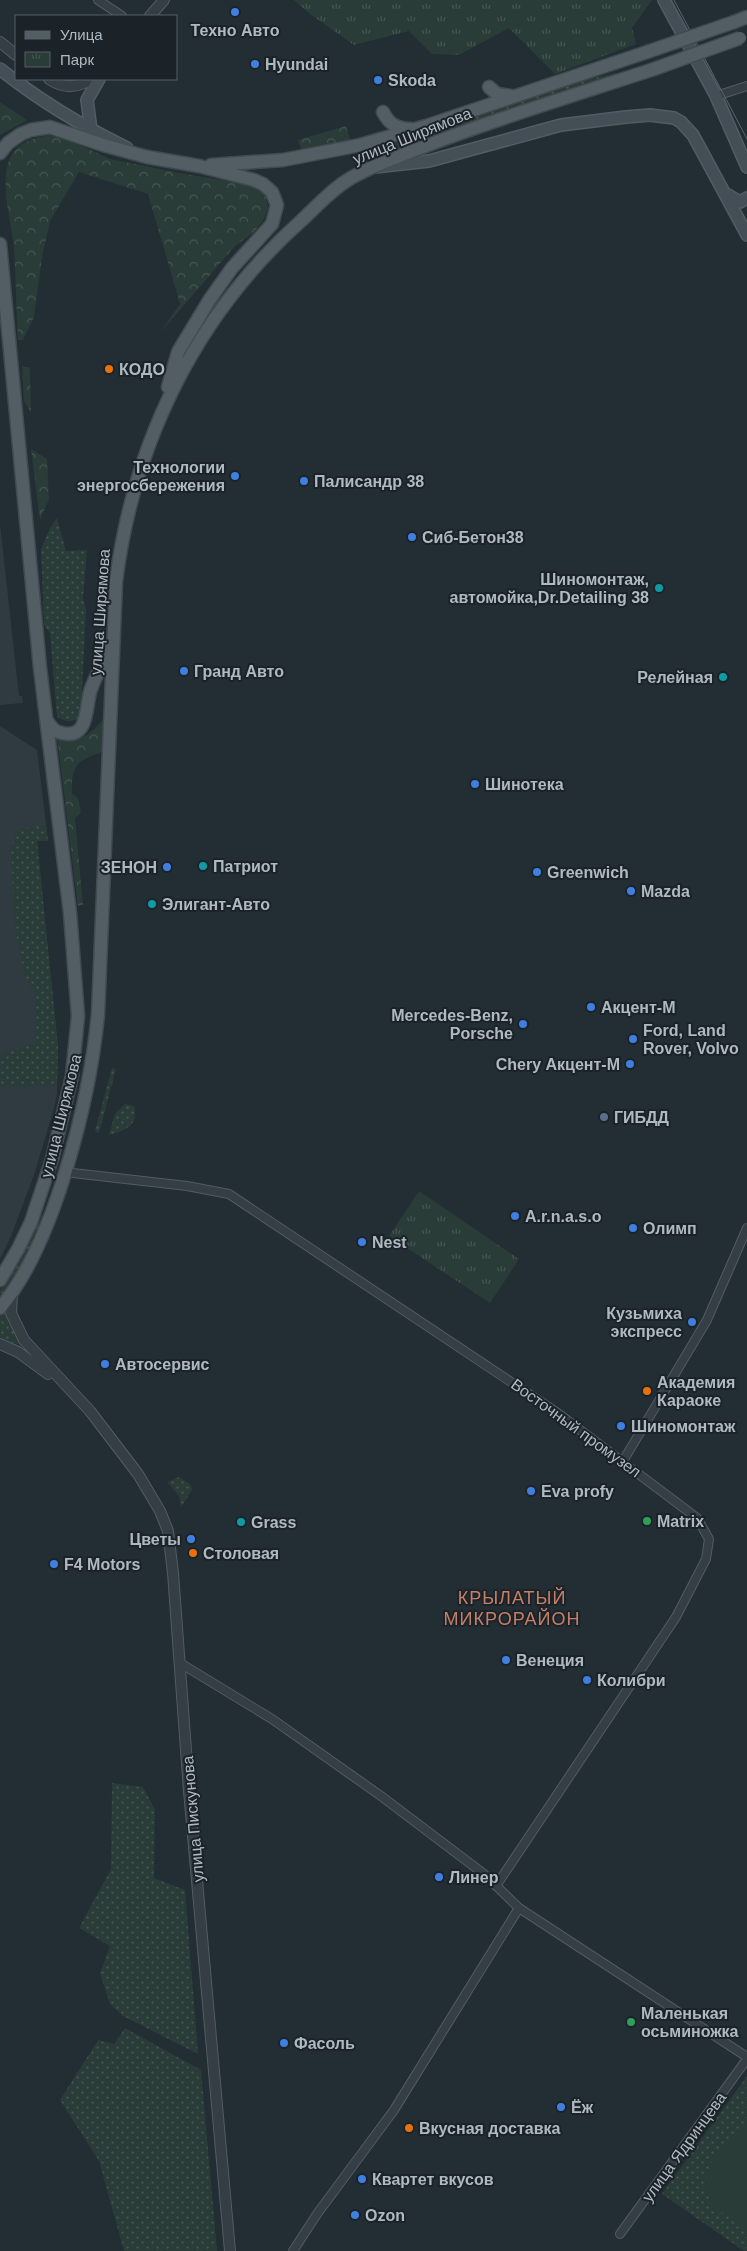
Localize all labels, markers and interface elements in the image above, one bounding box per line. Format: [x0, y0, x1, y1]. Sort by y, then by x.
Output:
marker: Техно Авто [229, 6, 241, 18]
legend [15, 15, 178, 80]
place label: Техно Авто [190, 22, 280, 39]
text: Улица [60, 26, 103, 43]
text: Парк [60, 51, 94, 68]
place label: Hyundai [265, 56, 328, 73]
marker: Hyundai [249, 58, 261, 70]
place label: Skoda [388, 72, 436, 89]
marker: Skoda [372, 74, 384, 86]
street label: улица Ширямова [350, 104, 474, 168]
place label: КОДО [119, 361, 165, 378]
marker: КОДО [103, 363, 115, 375]
place label: Технологии энергосбережения [77, 459, 225, 494]
marker: Технологии энергосбережения [229, 470, 241, 482]
place label: Палисандр 38 [314, 473, 424, 490]
marker: Палисандр 38 [298, 475, 310, 487]
place label: Сиб-Бетон38 [422, 529, 524, 546]
marker: Сиб-Бетон38 [406, 531, 418, 543]
street label: улица Ширямова [87, 548, 113, 676]
place label: Шиномонтаж, автомойка,Dr.Detailing 38 [450, 571, 649, 606]
marker: Шиномонтаж, автомойка,Dr.Detailing 38 [653, 582, 665, 594]
place label: Гранд Авто [194, 663, 284, 680]
marker: Гранд Авто [178, 665, 190, 677]
place label: Релейная [637, 669, 713, 686]
marker: Релейная [717, 671, 729, 683]
place label: Шинотека [485, 776, 564, 793]
marker: Шинотека [469, 778, 481, 790]
place label: Патриот [213, 858, 278, 875]
place label: ЗЕНОН [101, 859, 157, 876]
marker: Патриот [197, 860, 209, 872]
marker: ЗЕНОН [161, 861, 173, 873]
place label: Greenwich [547, 864, 629, 881]
marker: Greenwich [531, 866, 543, 878]
place label: Mazda [641, 883, 690, 900]
marker: Mazda [625, 885, 637, 897]
place label: Элигант-Авто [162, 896, 270, 913]
marker: Элигант-Авто [146, 898, 158, 910]
place label: Акцент-М [601, 999, 675, 1016]
marker: Акцент-М [585, 1001, 597, 1013]
place label: Mercedes-Benz, Porsche [391, 1007, 513, 1042]
marker: Mercedes-Benz, Porsche [517, 1018, 529, 1030]
place label: Ford, Land Rover, Volvo [643, 1022, 739, 1057]
marker: Ford, Land Rover, Volvo [627, 1033, 639, 1045]
street label: улица Ширямова [37, 1052, 85, 1179]
place label: Chery Акцент-М [496, 1056, 620, 1073]
marker: Chery Акцент-М [624, 1058, 636, 1070]
place label: ГИБДД [614, 1109, 669, 1126]
marker: ГИБДД [598, 1111, 610, 1123]
place label: A.r.n.a.s.o [525, 1208, 602, 1225]
marker: A.r.n.a.s.o [509, 1210, 521, 1222]
place label: Олимп [643, 1220, 697, 1237]
marker: Олимп [627, 1222, 639, 1234]
place label: Nest [372, 1234, 407, 1251]
marker: Nest [356, 1236, 368, 1248]
place label: Кузьмиха экспресс [606, 1305, 682, 1340]
marker: Кузьмиха экспресс [686, 1316, 698, 1328]
place label: Автосервис [115, 1356, 210, 1373]
marker: Автосервис [99, 1358, 111, 1370]
place label: Академия Караоке [657, 1374, 735, 1409]
street label: Восточный промузел [508, 1375, 644, 1481]
marker: Академия Караоке [641, 1385, 653, 1397]
place label: Шиномонтаж [631, 1418, 736, 1435]
marker: Шиномонтаж [615, 1420, 627, 1432]
place label: Eva profy [541, 1483, 614, 1500]
marker: Eva profy [525, 1485, 537, 1497]
place label: Matrix [657, 1513, 704, 1530]
place label: Grass [251, 1514, 296, 1531]
marker: Matrix [641, 1515, 653, 1527]
marker: Grass [235, 1516, 247, 1528]
place label: Цветы [130, 1531, 181, 1548]
marker: Цветы [185, 1533, 197, 1545]
place label: Столовая [203, 1545, 279, 1562]
marker: Столовая [187, 1547, 199, 1559]
place label: F4 Motors [64, 1556, 141, 1573]
marker: F4 Motors [48, 1558, 60, 1570]
district label: КРЫЛАТЫЙ МИКРОРАЙОН [444, 1587, 580, 1629]
place label: Венеция [516, 1652, 584, 1669]
marker: Венеция [500, 1654, 512, 1666]
place label: Колибри [597, 1672, 666, 1689]
marker: Колибри [581, 1674, 593, 1686]
street label: улица Пискунова [179, 1755, 207, 1883]
place label: Линер [449, 1869, 499, 1886]
marker: Линер [433, 1871, 445, 1883]
place label: Маленькая осьминожка [641, 2005, 739, 2040]
marker: Маленькая осьминожка [625, 2016, 637, 2028]
place label: Фасоль [294, 2035, 355, 2052]
marker: Фасоль [278, 2037, 290, 2049]
street label: улица Ядринцева [639, 2089, 729, 2205]
place label: Ёж [571, 2099, 594, 2116]
marker: Ёж [555, 2101, 567, 2113]
place label: Вкусная доставка [419, 2120, 561, 2137]
marker: Вкусная доставка [403, 2122, 415, 2134]
place label: Квартет вкусов [372, 2171, 494, 2188]
marker: Квартет вкусов [356, 2173, 368, 2185]
place label: Ozon [365, 2207, 405, 2224]
marker: Ozon [349, 2209, 361, 2221]

